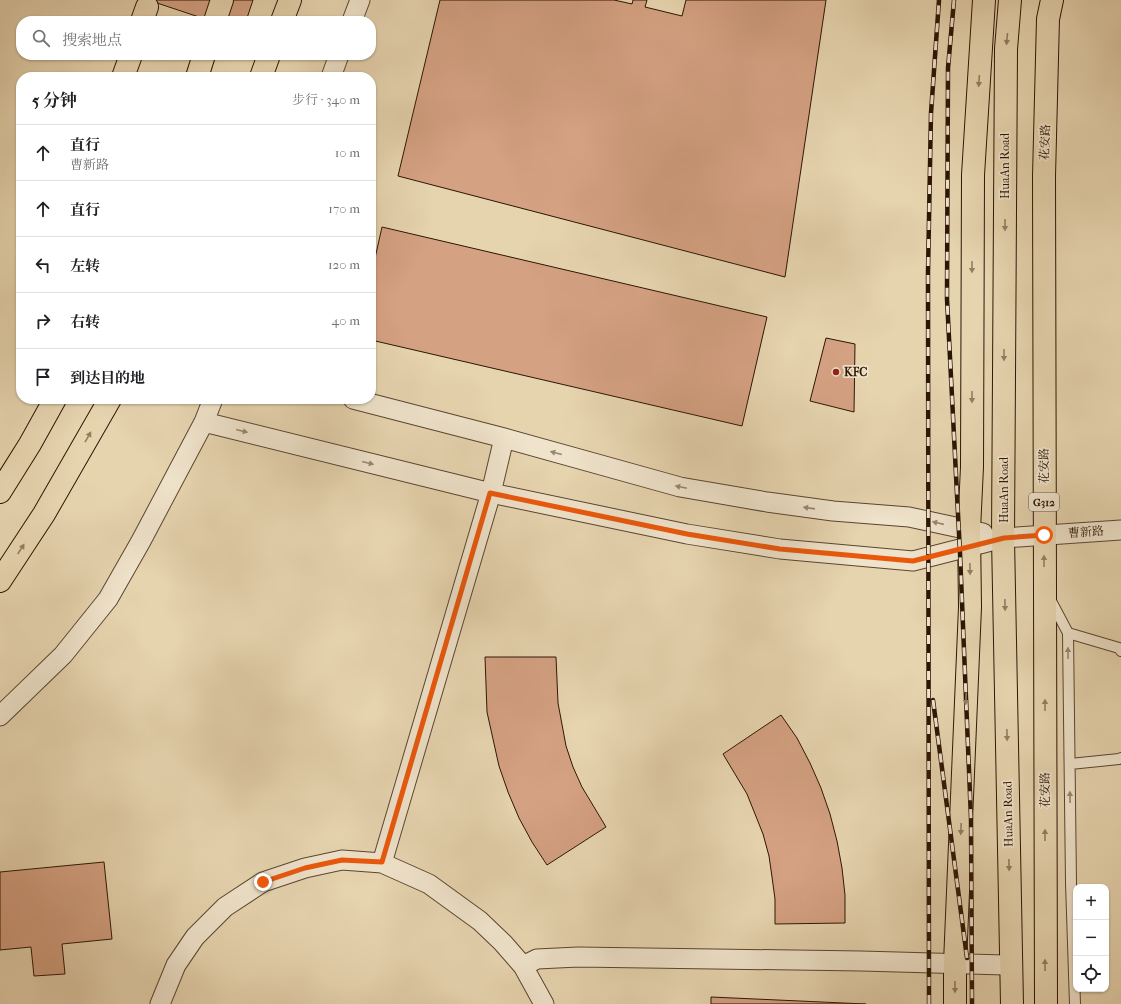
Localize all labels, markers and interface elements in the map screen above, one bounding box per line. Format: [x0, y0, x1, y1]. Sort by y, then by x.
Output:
search box [16, 16, 376, 60]
icon: search [30, 27, 52, 49]
text: 搜索地点 [62, 31, 122, 49]
one-way arrow [1003, 33, 1010, 45]
one-way arrow [975, 75, 982, 87]
text: 5 分钟 [32, 90, 77, 110]
text: 步行 · 340 m [292, 92, 360, 107]
street label: 花安路 [1037, 124, 1053, 160]
street label: HuaAn Road [998, 132, 1012, 199]
text: 直行 [70, 136, 100, 154]
icon: ahead [32, 142, 54, 164]
text: 10 m [335, 145, 360, 160]
text: 曹新路 [70, 157, 109, 172]
icon: ahead [32, 198, 54, 220]
text: 直行 [70, 201, 100, 219]
text: 170 m [328, 201, 360, 216]
one-way arrow [1002, 219, 1008, 232]
icon: left [32, 254, 54, 276]
text: 左转 [70, 257, 100, 275]
text: 120 m [328, 257, 360, 272]
one-way arrow [969, 261, 975, 274]
icon: right [32, 310, 54, 332]
text: 右转 [70, 313, 100, 331]
text: 40 m [332, 313, 360, 328]
one-way arrow [1001, 349, 1007, 362]
place label: KFC [844, 365, 867, 379]
icon: arrive [32, 366, 54, 388]
marker: KFC [831, 367, 841, 377]
text: 到达目的地 [70, 369, 145, 387]
one-way arrow [969, 391, 975, 404]
one-way arrow [236, 429, 248, 435]
one-way arrow [85, 431, 92, 443]
street label: 花安路 [1037, 448, 1051, 484]
one-way arrow [549, 449, 562, 455]
street label: HuaAn Road [997, 456, 1011, 523]
one-way arrow [362, 460, 374, 466]
one-way arrow [675, 483, 687, 489]
road number: G312 [1029, 493, 1059, 511]
one-way arrow [803, 505, 815, 511]
one-way arrow [932, 520, 944, 526]
street label: 曹新路 [1068, 524, 1104, 540]
route start [1035, 526, 1053, 544]
one-way arrow [17, 544, 25, 554]
one-way arrow [1041, 554, 1047, 567]
one-way arrow [966, 563, 973, 575]
one-way arrow [1002, 599, 1008, 612]
one-way arrow [1065, 646, 1071, 659]
one-way arrow [963, 693, 970, 705]
one-way arrow [1042, 698, 1048, 711]
one-way arrow [1004, 729, 1010, 742]
street label: 花安路 [1038, 772, 1052, 808]
street label: HuaAn Road [1000, 780, 1016, 847]
one-way arrow [1067, 790, 1073, 803]
one-way arrow [957, 823, 964, 835]
one-way arrow [1042, 828, 1048, 841]
one-way arrow [1006, 859, 1012, 872]
route end [254, 873, 272, 891]
map controls [1073, 884, 1109, 992]
button: + [1073, 884, 1109, 920]
button: − [1073, 920, 1109, 956]
button: locate [1073, 956, 1109, 992]
one-way arrow [1042, 958, 1048, 971]
one-way arrow [952, 981, 958, 994]

